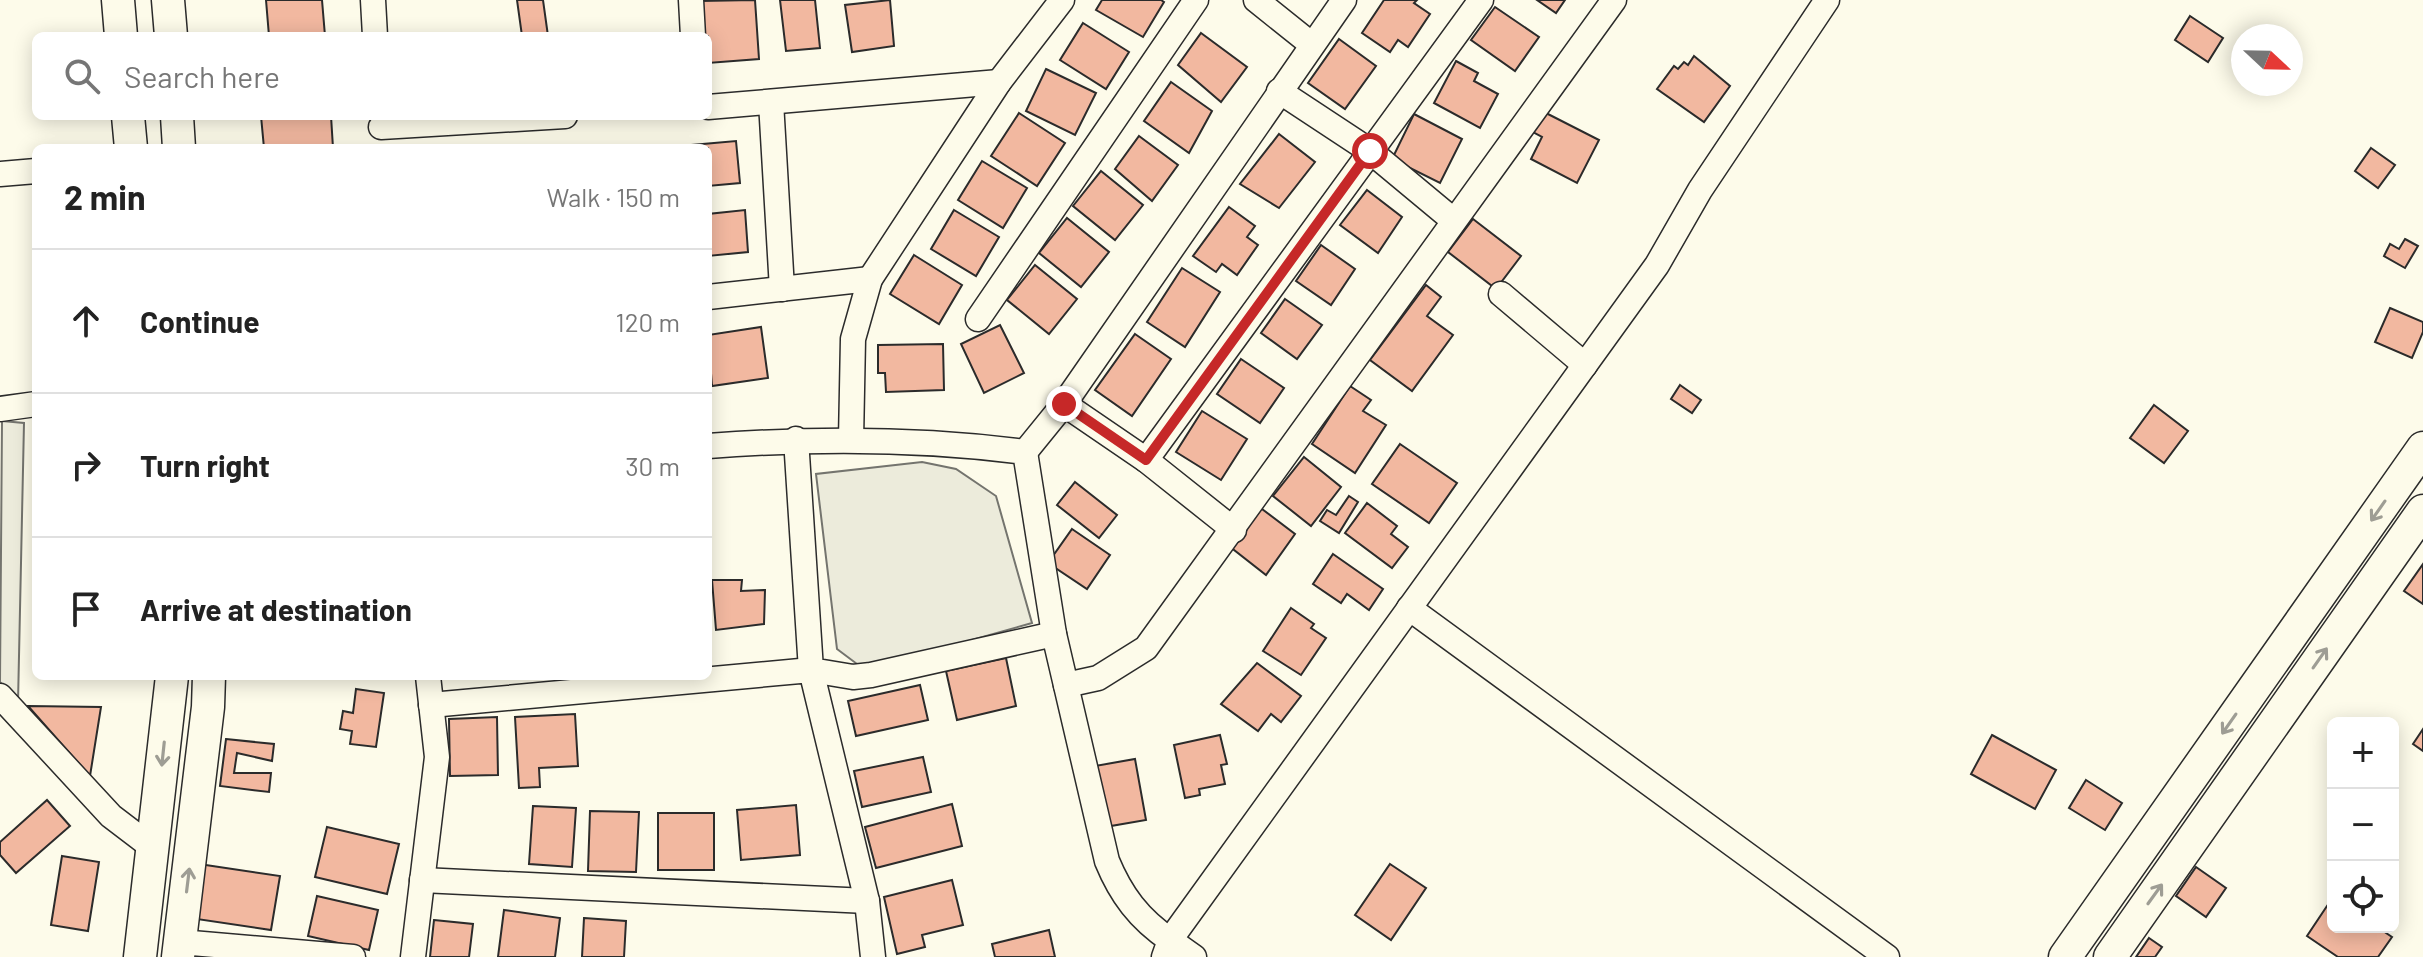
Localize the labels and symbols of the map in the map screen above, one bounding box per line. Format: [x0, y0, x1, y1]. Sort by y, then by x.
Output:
north arrow [2231, 24, 2303, 96]
route start [1352, 133, 1388, 169]
route end [1046, 386, 1082, 422]
one-way arrow [2370, 500, 2386, 522]
one-way arrow [2312, 647, 2328, 669]
one-way arrow [2221, 713, 2237, 735]
one-way arrow [156, 740, 171, 766]
one-way arrow [181, 867, 196, 894]
one-way arrow [2147, 883, 2163, 905]

